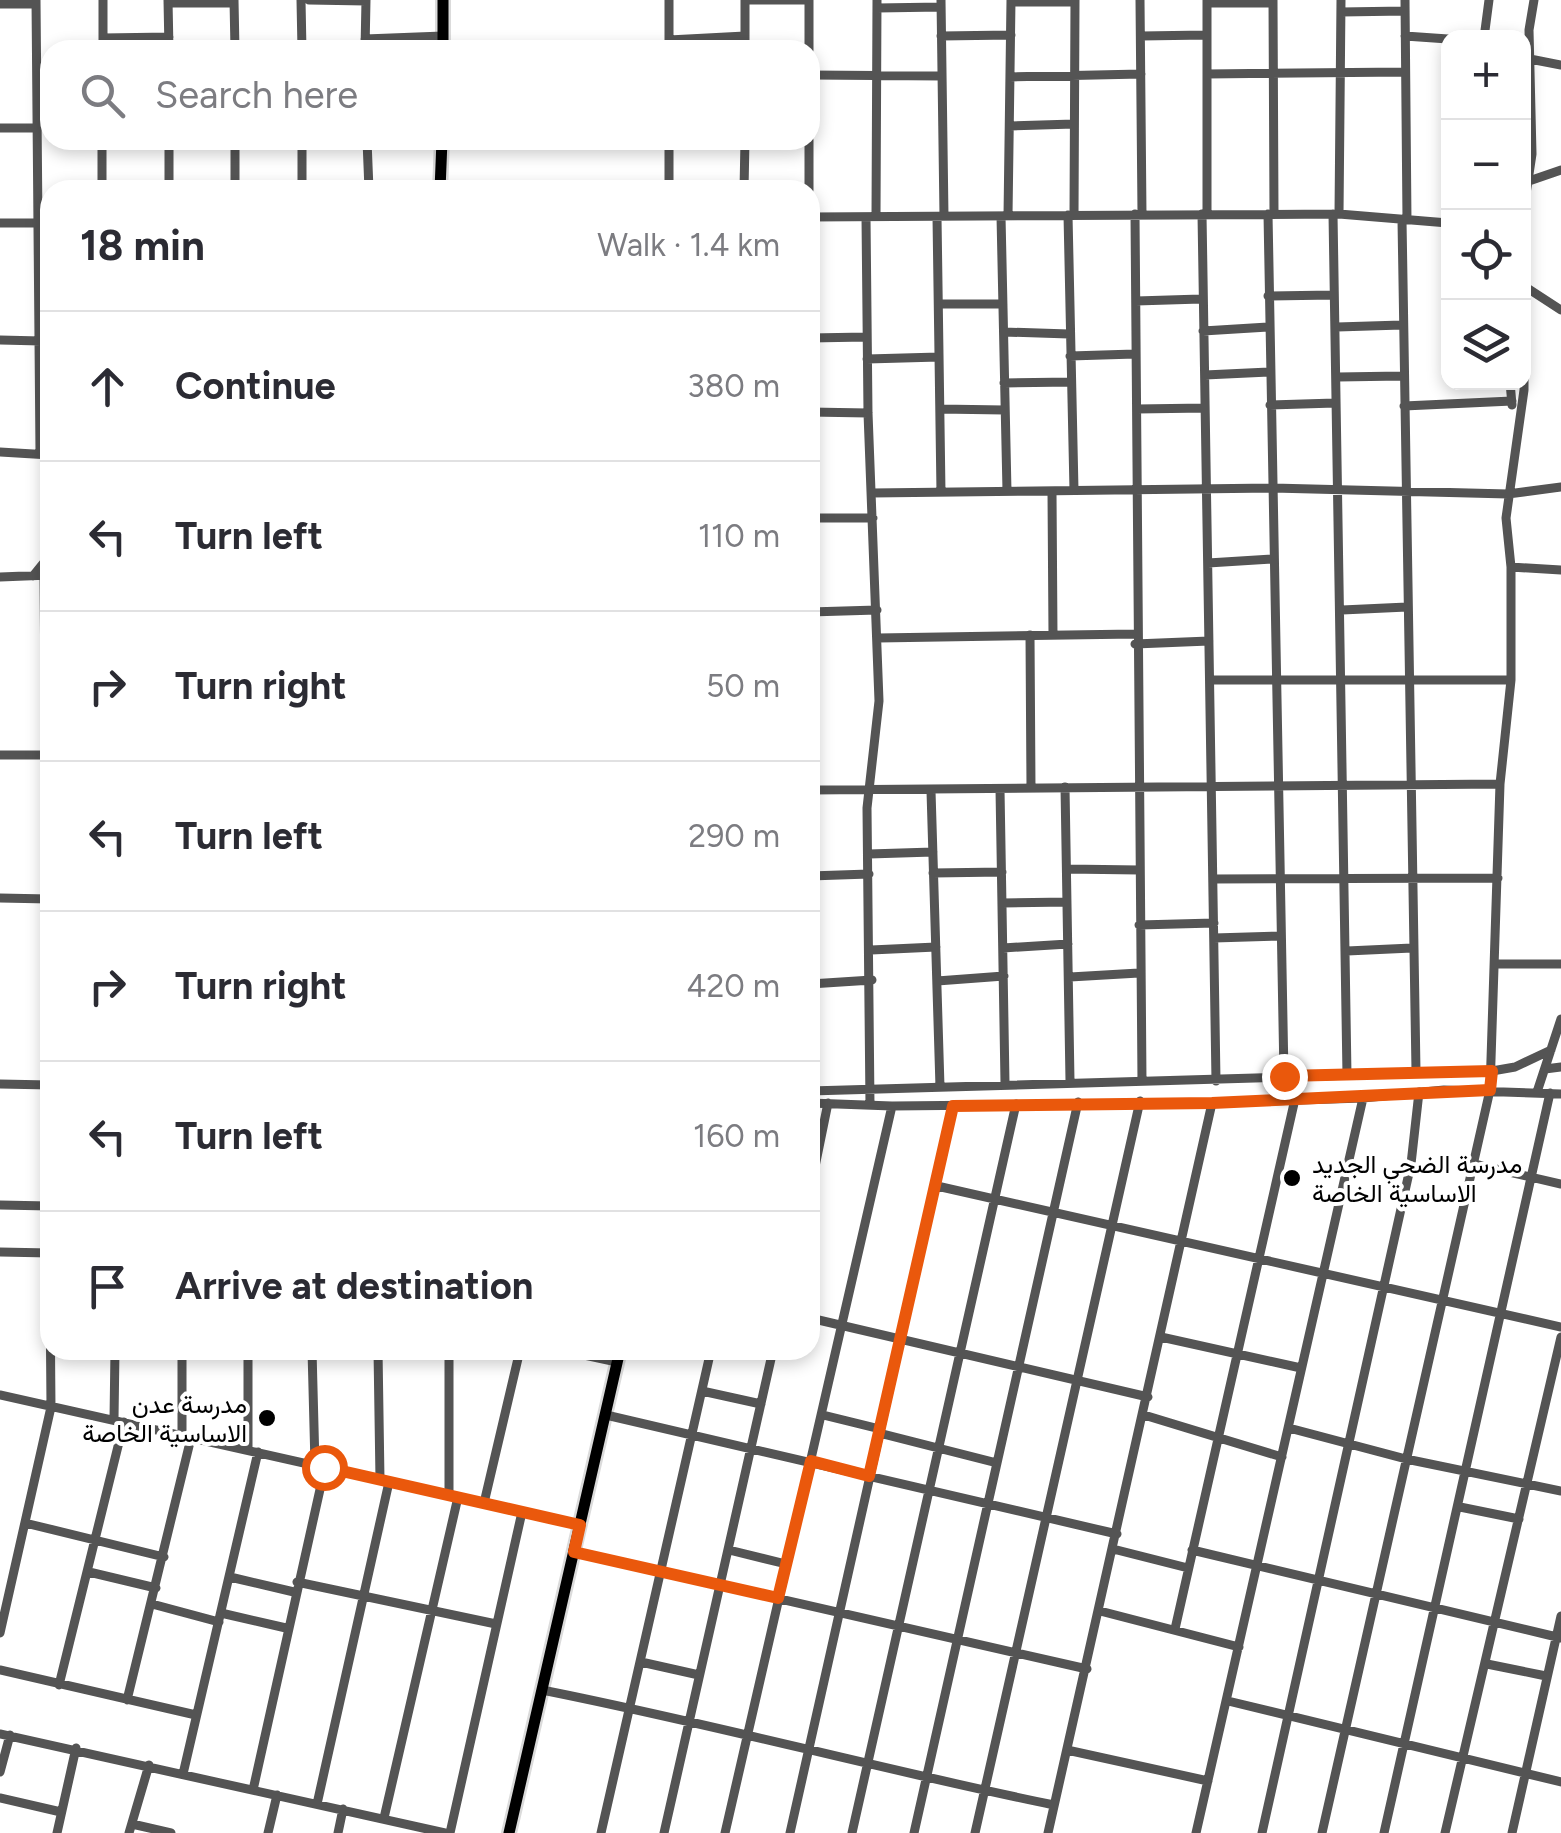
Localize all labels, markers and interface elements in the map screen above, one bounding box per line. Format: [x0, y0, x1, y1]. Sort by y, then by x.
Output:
map controls [1441, 30, 1531, 390]
button: + [1441, 30, 1531, 120]
search box [40, 40, 820, 150]
icon: search [75, 68, 130, 123]
text: Search here [155, 72, 358, 118]
button: − [1441, 120, 1531, 210]
button: locate [1441, 210, 1531, 300]
text: 18 min [80, 220, 205, 271]
text: Walk · 1.4 km [597, 226, 780, 264]
button: layers [1441, 300, 1531, 390]
icon: ahead [80, 359, 135, 414]
text: Continue [175, 363, 336, 409]
text: 380 m [687, 367, 780, 405]
icon: left [80, 509, 135, 564]
text: Turn left [175, 513, 323, 559]
text: 110 m [698, 517, 780, 555]
icon: right [80, 659, 135, 714]
text: Turn right [175, 663, 347, 709]
text: 50 m [706, 667, 780, 705]
icon: left [80, 809, 135, 864]
text: Turn left [175, 813, 323, 859]
text: 290 m [688, 817, 780, 855]
icon: right [80, 959, 135, 1014]
text: Turn right [175, 963, 347, 1009]
text: 420 m [687, 967, 780, 1005]
route end [1262, 1054, 1308, 1100]
icon: left [80, 1109, 135, 1164]
text: Turn left [175, 1113, 323, 1159]
text: 160 m [693, 1117, 780, 1155]
place label: مدرسة الضحي الجديد الاساسية الخاصة [1312, 1149, 1522, 1208]
marker: مدرسة الضحي الجديد الاساسية الخاصة [1281, 1167, 1303, 1189]
icon: arrive [80, 1259, 135, 1314]
text: Arrive at destination [175, 1263, 533, 1309]
place label: مدرسة عدن الاساسية الخاصة [82, 1389, 247, 1448]
marker: مدرسة عدن الاساسية الخاصة [256, 1407, 278, 1429]
route start [302, 1445, 348, 1491]

